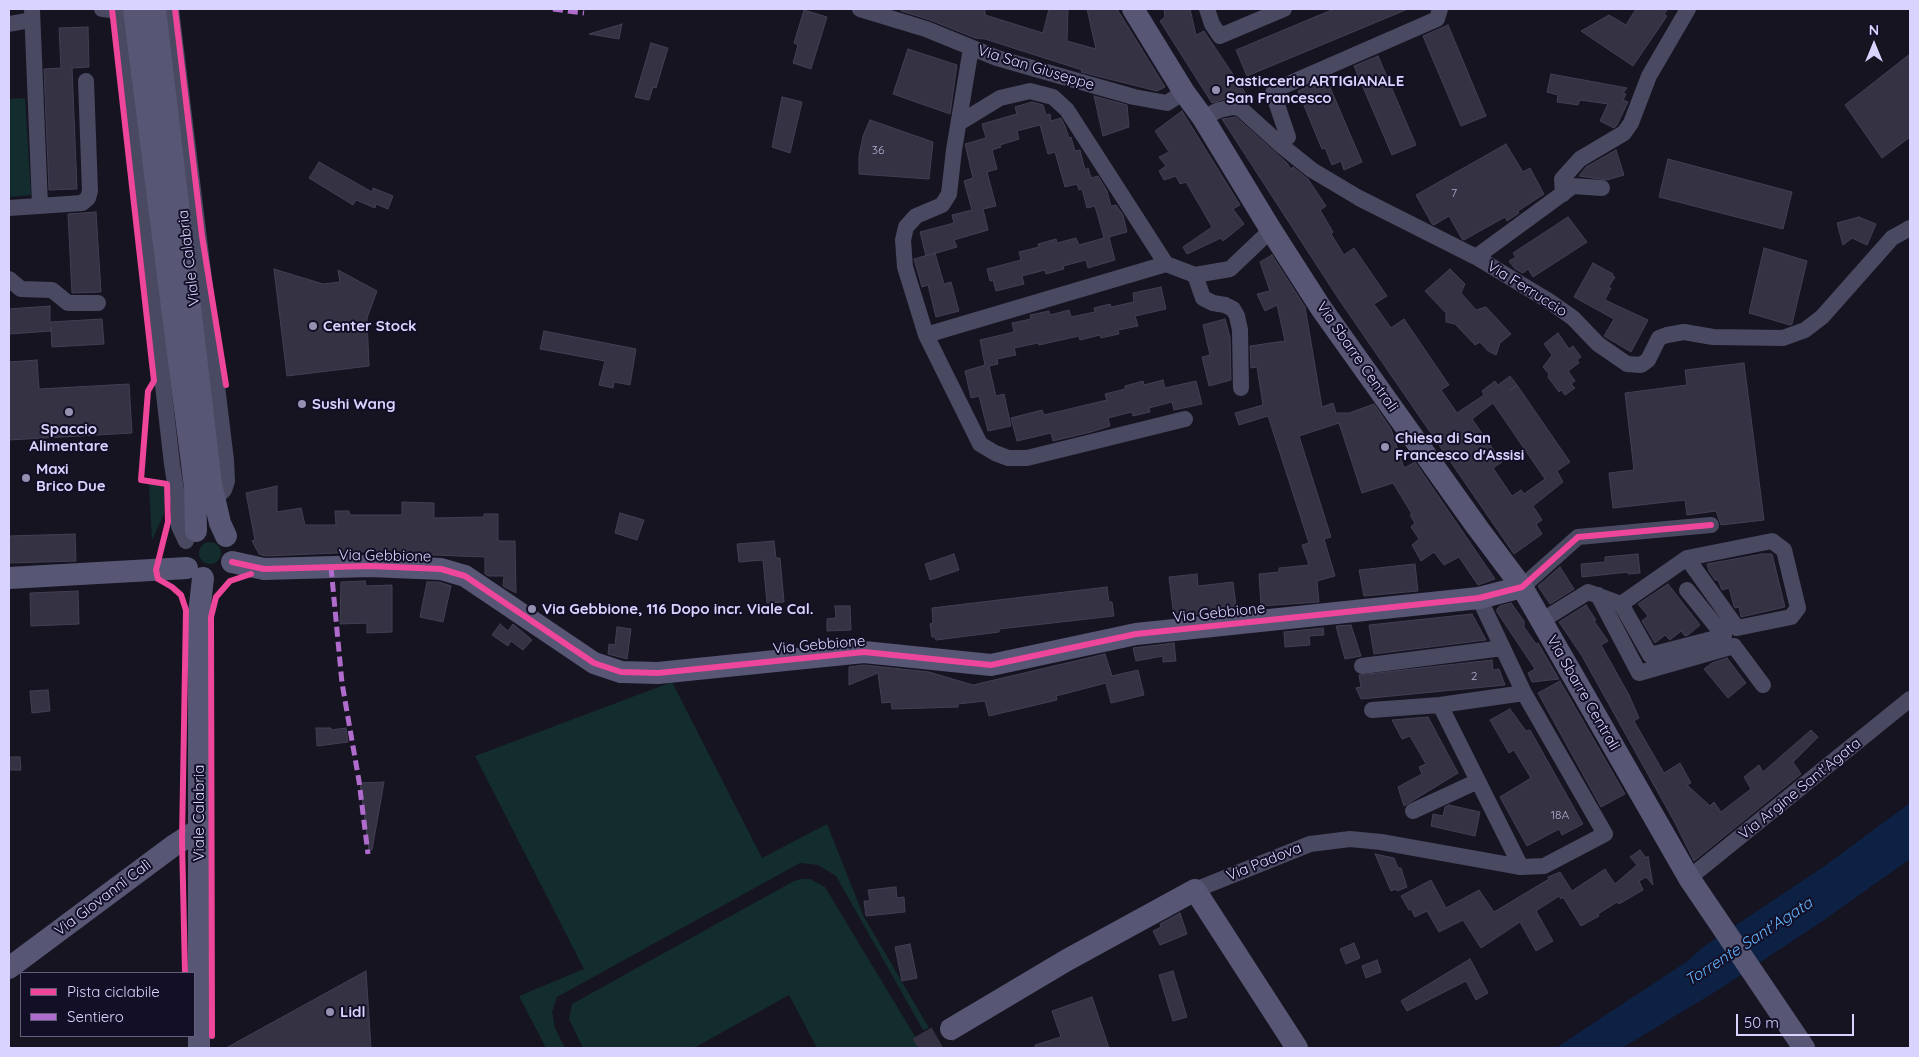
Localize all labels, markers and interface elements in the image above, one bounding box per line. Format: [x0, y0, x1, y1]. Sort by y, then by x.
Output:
north arrow [1849, 20, 1899, 70]
text: N [1869, 21, 1879, 39]
street label: Via San Giuseppe [976, 42, 1096, 94]
place label: Pasticceria ARTIGIANALE San Francesco [1226, 72, 1404, 107]
marker: Pasticceria ARTIGIANALE San Francesco [1210, 84, 1222, 96]
house number: 36 [872, 143, 884, 157]
house number: 7 [1451, 186, 1457, 200]
street label: Viale Calabria [174, 209, 204, 307]
street label: Via Ferruccio [1484, 257, 1570, 321]
street label: Via Sbarre Centrali [1312, 299, 1402, 415]
place label: Center Stock [323, 317, 417, 335]
marker: Center Stock [307, 320, 319, 332]
place label: Sushi Wang [312, 395, 395, 413]
marker: Sushi Wang [296, 398, 308, 410]
marker: Spaccio Alimentare [63, 406, 75, 418]
place label: Spaccio Alimentare [29, 420, 109, 455]
place label: Chiesa di San Francesco d'Assisi [1395, 429, 1524, 464]
marker: Chiesa di San Francesco d'Assisi [1379, 441, 1391, 453]
place label: Maxi Brico Due [36, 460, 106, 495]
marker: Maxi Brico Due [20, 472, 32, 484]
street label: Via Gebbione [338, 546, 432, 566]
street label: Via Gebbione [1172, 599, 1266, 627]
place label: Via Gebbione, 116 Dopo incr. Viale Cal. [542, 600, 813, 618]
marker: Via Gebbione, 116 Dopo incr. Viale Cal. [526, 603, 538, 615]
street label: Via Gebbione [772, 632, 866, 658]
street label: Via Sbarre Centrali [1543, 632, 1623, 754]
house number: 2 [1471, 669, 1477, 683]
street label: Via Argine Sant'Agata [1735, 734, 1865, 844]
street label: Viale Calabria [190, 765, 208, 861]
house number: 18A [1551, 808, 1569, 822]
street label: Via Padova [1224, 839, 1304, 885]
street label: Via Giovanni Calì [51, 856, 155, 940]
water label: Torrente Sant'Agata [1682, 894, 1816, 990]
legend [20, 972, 195, 1037]
text: Pista ciclabile [67, 982, 160, 1001]
place label: Lidl [340, 1003, 365, 1021]
scale bar [1739, 1004, 1856, 1036]
marker: Lidl [324, 1006, 336, 1018]
text: Sentiero [67, 1007, 124, 1026]
text: 50 m [1744, 1013, 1779, 1032]

